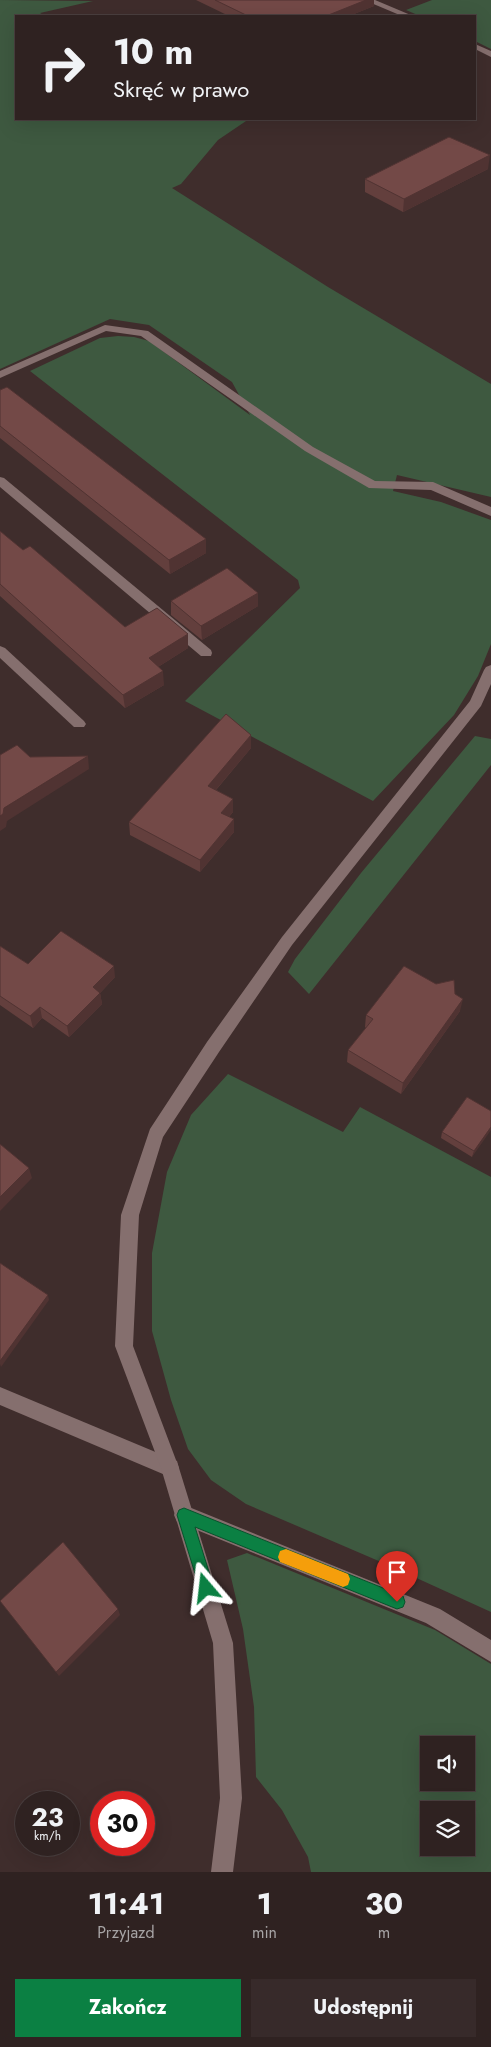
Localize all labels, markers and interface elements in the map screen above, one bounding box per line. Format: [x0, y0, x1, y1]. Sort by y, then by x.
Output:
text: 10 m [113, 27, 193, 77]
icon: right [30, 35, 95, 100]
text: Skręć w prawo [113, 73, 249, 105]
pin [376, 1551, 418, 1602]
icon: arrive [383, 1558, 411, 1586]
position arrow [179, 1561, 231, 1613]
map controls [420, 1736, 475, 1856]
button: sound [420, 1736, 475, 1791]
speed limit sign: 30 [90, 1791, 155, 1856]
text: 23 [32, 1799, 63, 1835]
button: layers [420, 1801, 475, 1856]
text: km/h [34, 1827, 61, 1845]
text: 11:41 [88, 1882, 164, 1925]
text: 1 [257, 1882, 272, 1925]
text: 30 [365, 1882, 403, 1925]
text: Przyjazd [97, 1921, 155, 1944]
text: min [252, 1921, 277, 1944]
text: m [378, 1921, 390, 1944]
button: Zakończ [15, 1979, 241, 2037]
button: Udostępnij [251, 1979, 476, 2037]

